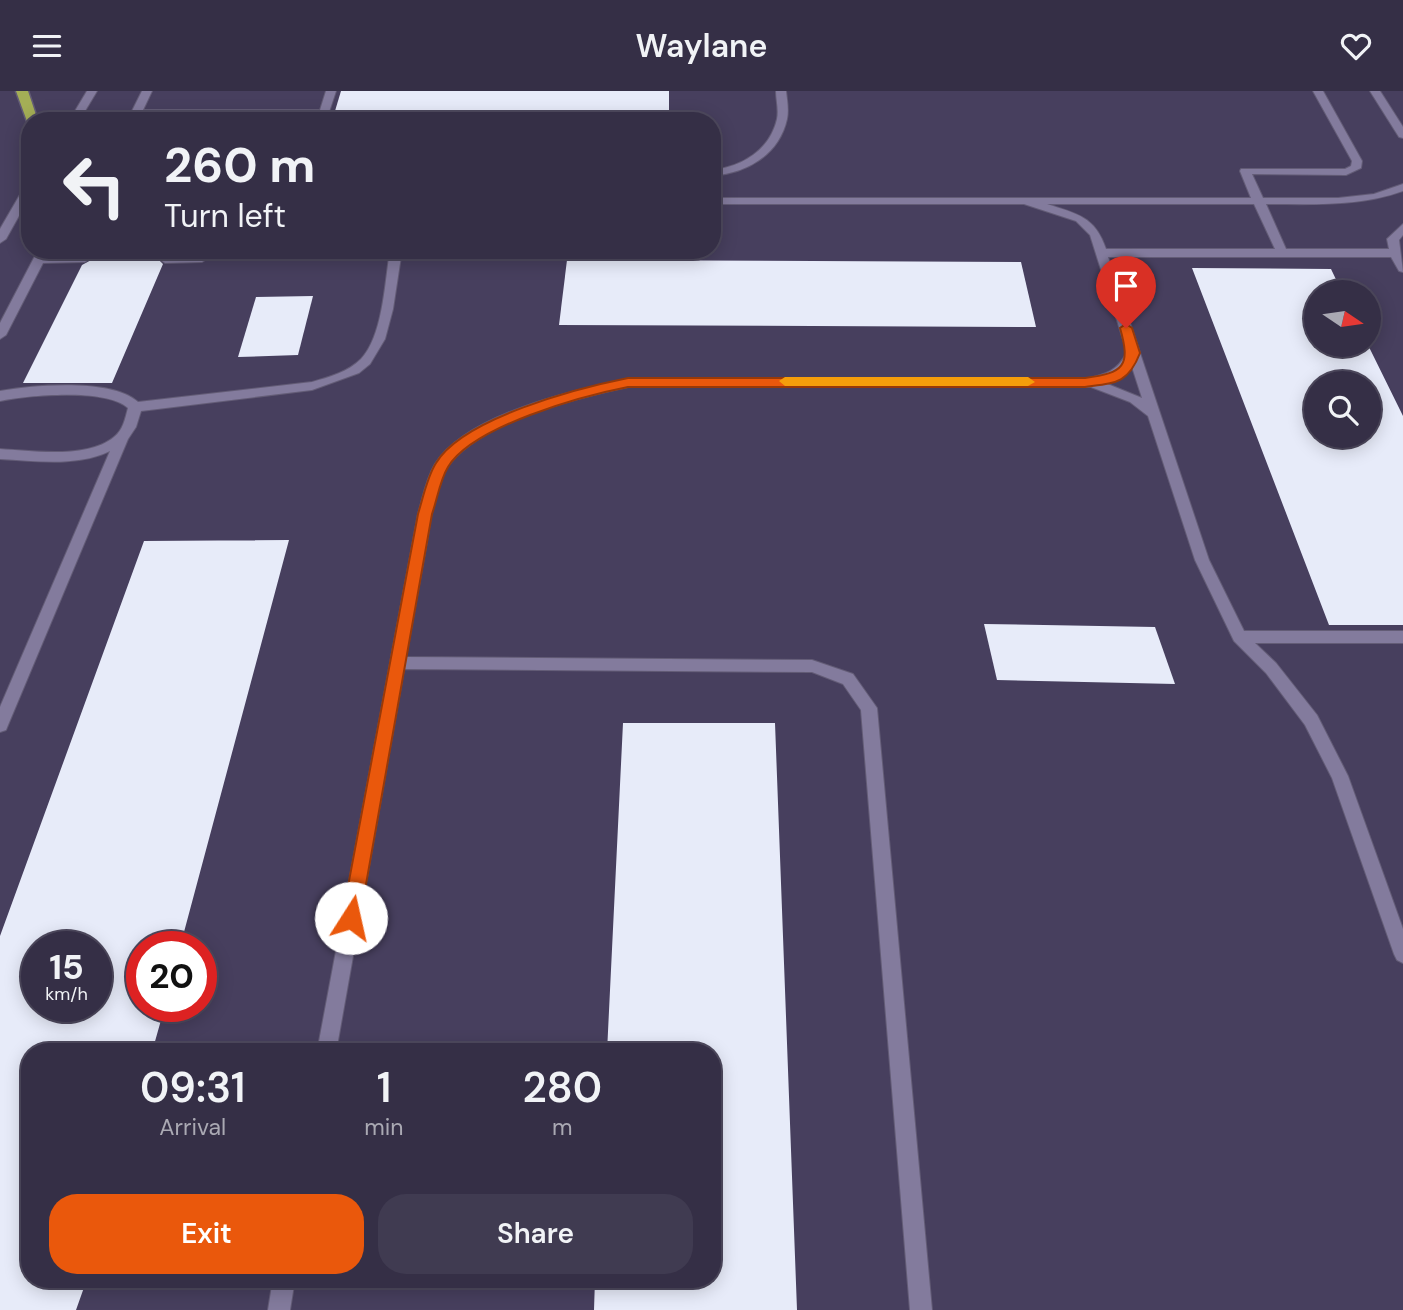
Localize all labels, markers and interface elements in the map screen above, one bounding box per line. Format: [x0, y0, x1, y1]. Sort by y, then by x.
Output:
text: Waylane [636, 25, 767, 67]
icon: menu [28, 27, 66, 65]
icon: heart [1337, 27, 1375, 65]
text: 260 m [164, 133, 315, 197]
icon: left [49, 140, 140, 231]
text: Turn left [164, 195, 286, 237]
pin [1096, 256, 1156, 328]
icon: arrive [1107, 267, 1145, 305]
north arrow [1304, 280, 1381, 357]
map controls [1304, 280, 1381, 448]
button: search [1304, 371, 1381, 448]
position arrow [314, 881, 388, 955]
speed limit sign: 20 [126, 931, 217, 1022]
text: 15 [49, 944, 84, 990]
text: km/h [45, 982, 88, 1006]
text: 09:31 [140, 1060, 245, 1115]
text: 1 [377, 1060, 391, 1115]
text: 280 [523, 1060, 602, 1115]
text: Arrival [159, 1112, 226, 1142]
text: min [364, 1112, 404, 1142]
text: m [552, 1112, 573, 1142]
button: Exit [49, 1194, 364, 1274]
button: Share [378, 1194, 693, 1274]

